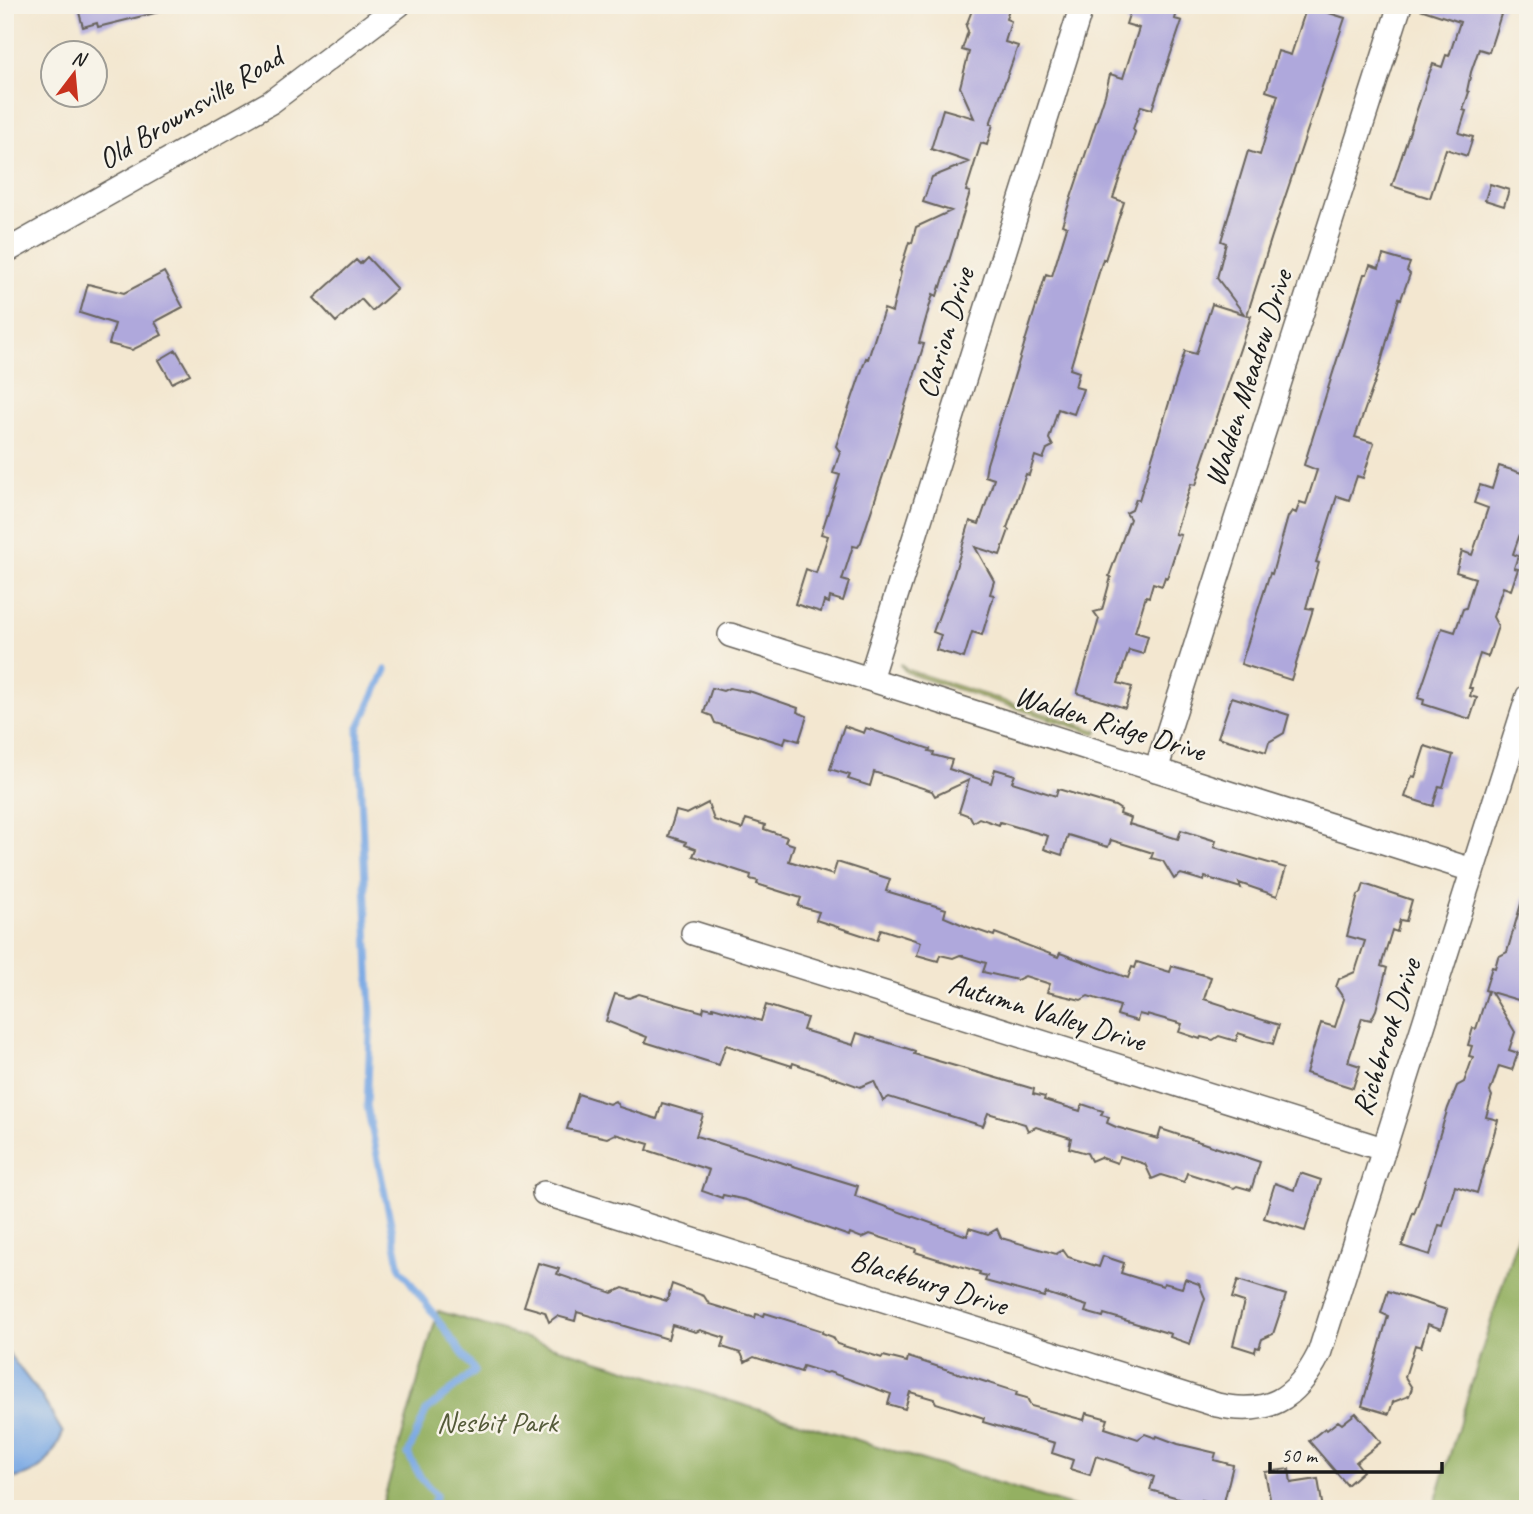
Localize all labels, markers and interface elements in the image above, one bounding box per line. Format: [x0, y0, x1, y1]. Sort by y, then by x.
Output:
street label: Old Brownsville Road [91, 36, 293, 178]
north arrow [38, 38, 108, 108]
text: N [69, 45, 90, 73]
street label: Clarion Drive [907, 261, 983, 403]
street label: Walden Meadow Drive [1195, 263, 1302, 491]
street label: Walden Ridge Drive [1010, 676, 1212, 771]
street label: Richbrook Drive [1343, 952, 1430, 1120]
street label: Autumn Valley Drive [944, 964, 1152, 1061]
street label: Blackburg Drive [846, 1240, 1014, 1325]
park label: Nesbit Park [437, 1403, 559, 1441]
scale bar [1270, 1430, 1442, 1474]
text: 50 m [1281, 1442, 1319, 1468]

